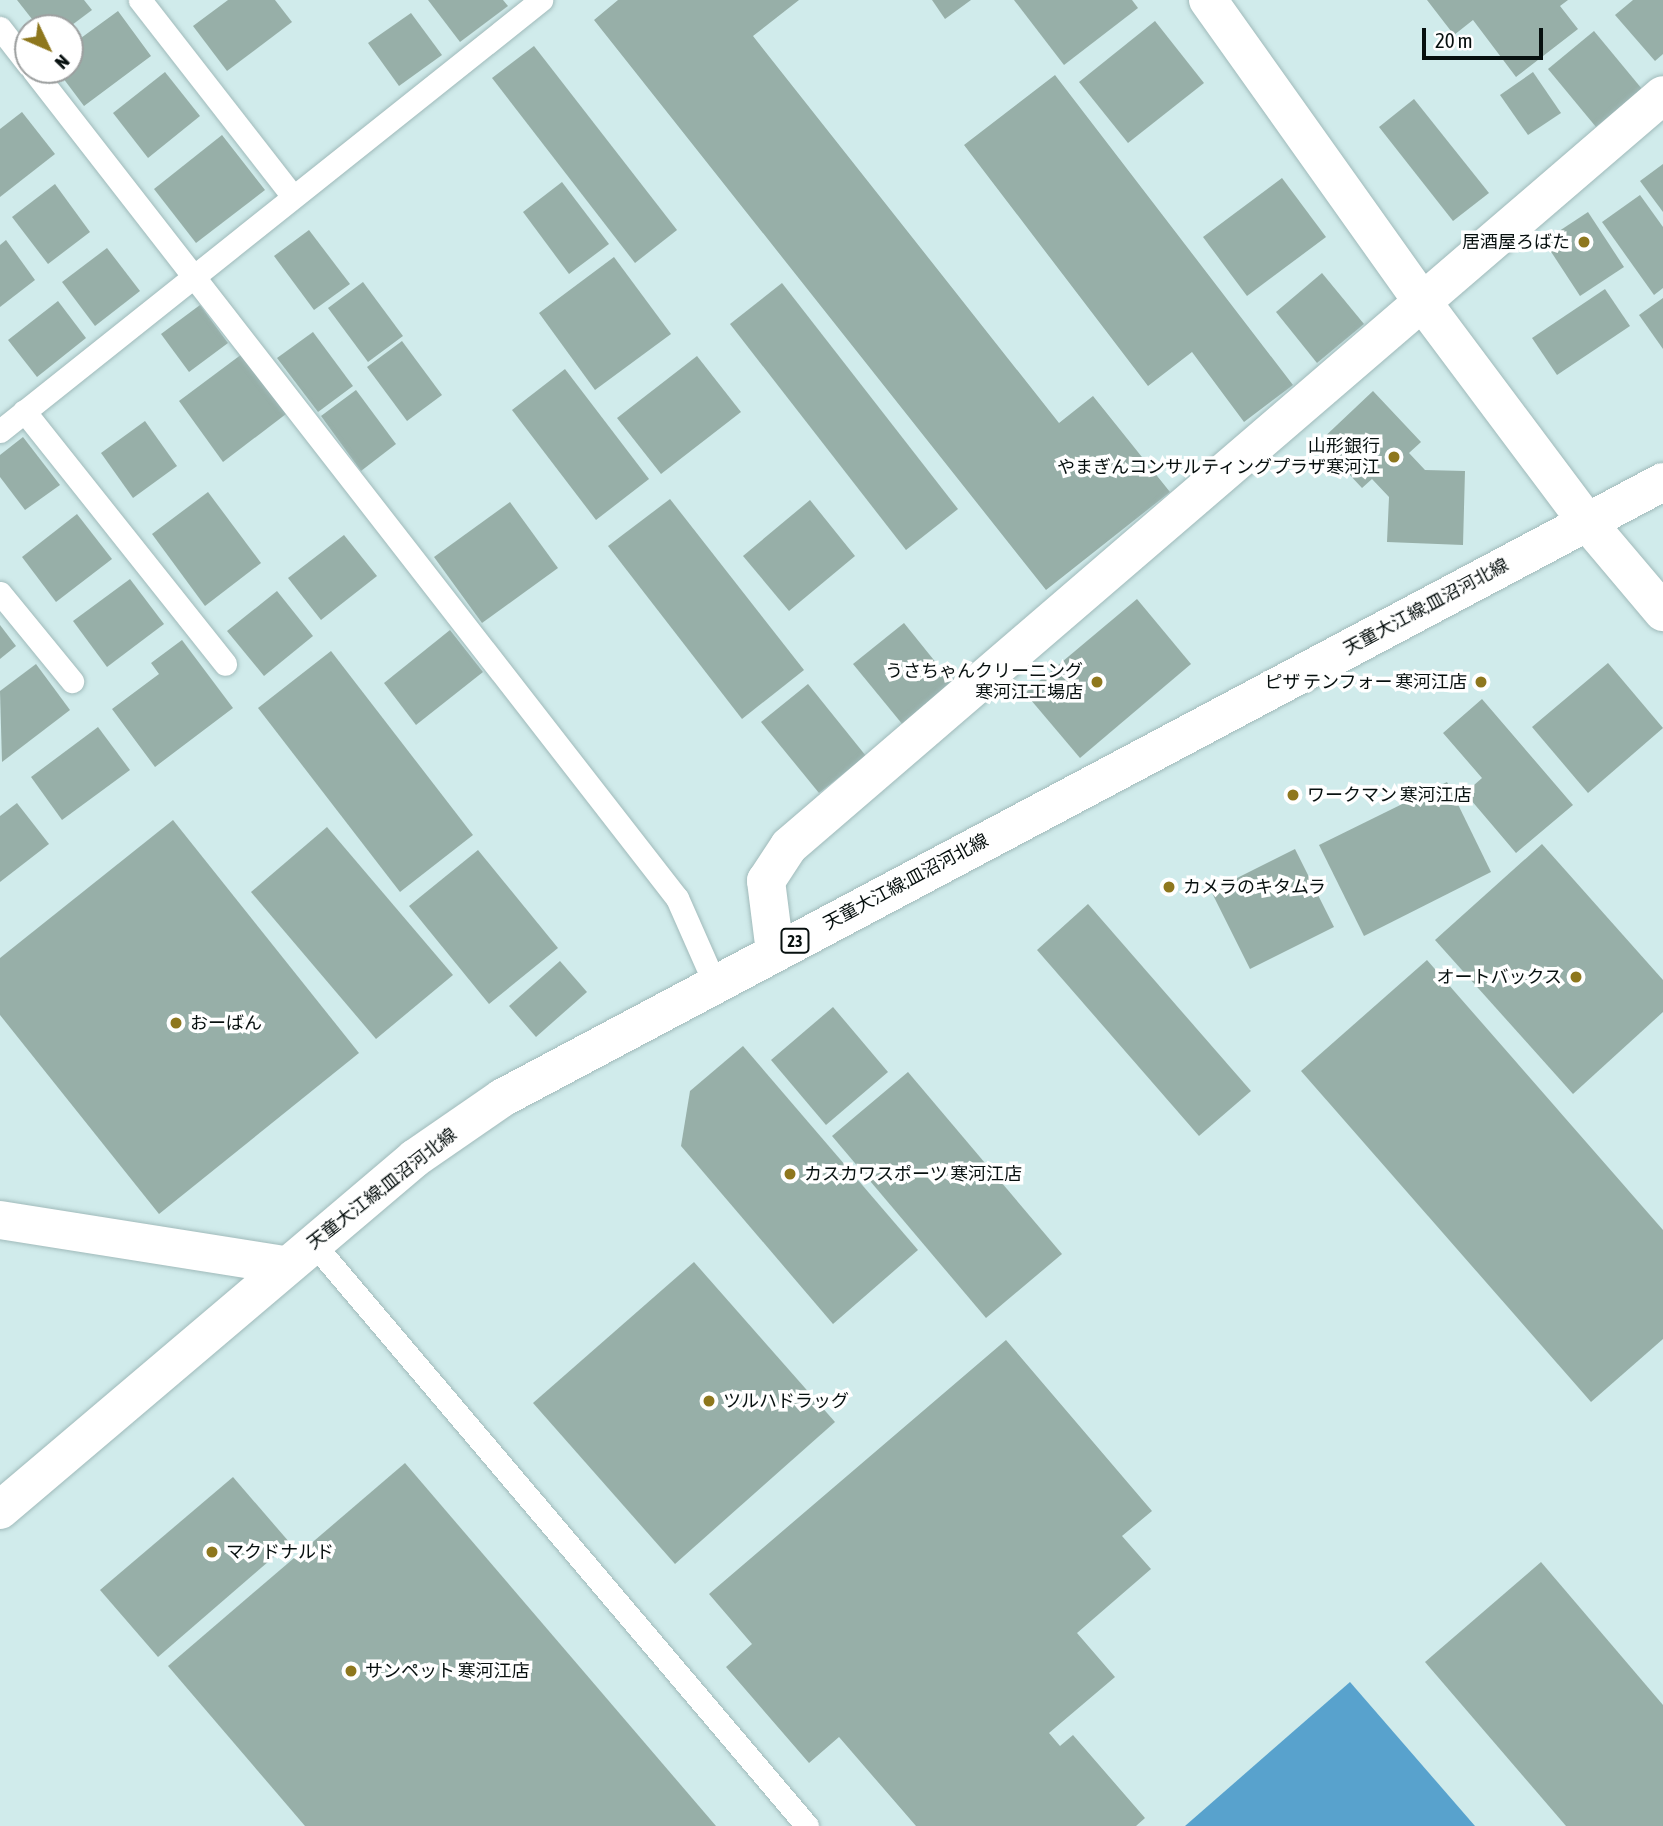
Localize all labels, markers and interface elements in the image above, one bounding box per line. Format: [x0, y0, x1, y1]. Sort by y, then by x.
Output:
north arrow [14, 14, 84, 84]
scale bar [1425, 14, 1546, 58]
text: 20 m [1435, 28, 1473, 52]
text: N [51, 51, 74, 74]
place label: 居酒屋ろばた [1462, 231, 1570, 253]
marker: 居酒屋ろばた [1576, 234, 1592, 250]
place label: 山形銀行 やまぎんコンサルティングプラザ寒河江 [1056, 436, 1380, 478]
marker: 山形銀行 やまぎんコンサルティングプラザ寒河江 [1386, 449, 1402, 465]
street label: 天童大江線;皿沼河北線 [1340, 554, 1512, 660]
place label: うさちゃんクリーニング 寒河江工場店 [885, 661, 1083, 704]
place label: ピザ テンフォー 寒河江店 [1264, 671, 1467, 693]
marker: うさちゃんクリーニング 寒河江工場店 [1089, 674, 1105, 690]
marker: ピザ テンフォー 寒河江店 [1473, 674, 1489, 690]
place label: ワークマン 寒河江店 [1307, 784, 1471, 806]
marker: ワークマン 寒河江店 [1285, 787, 1301, 803]
street label: 天童大江線;皿沼河北線 [820, 829, 992, 935]
place label: カメラのキタムラ [1183, 876, 1327, 898]
marker: カメラのキタムラ [1161, 879, 1177, 895]
road number: 23 [779, 928, 811, 953]
place label: オートバックス [1436, 966, 1562, 988]
marker: オートバックス [1568, 969, 1584, 985]
place label: おーばん [190, 1012, 262, 1034]
marker: おーばん [168, 1015, 184, 1031]
street label: 天童大江線;皿沼河北線 [303, 1124, 461, 1254]
place label: カスカワスポーツ 寒河江店 [804, 1163, 1022, 1185]
marker: カスカワスポーツ 寒河江店 [782, 1166, 798, 1182]
place label: ツルハドラッグ [723, 1390, 849, 1412]
marker: ツルハドラッグ [701, 1393, 717, 1409]
place label: マクドナルド [226, 1541, 334, 1563]
marker: マクドナルド [204, 1544, 220, 1560]
place label: サンペット 寒河江店 [365, 1660, 529, 1682]
marker: サンペット 寒河江店 [343, 1663, 359, 1679]

